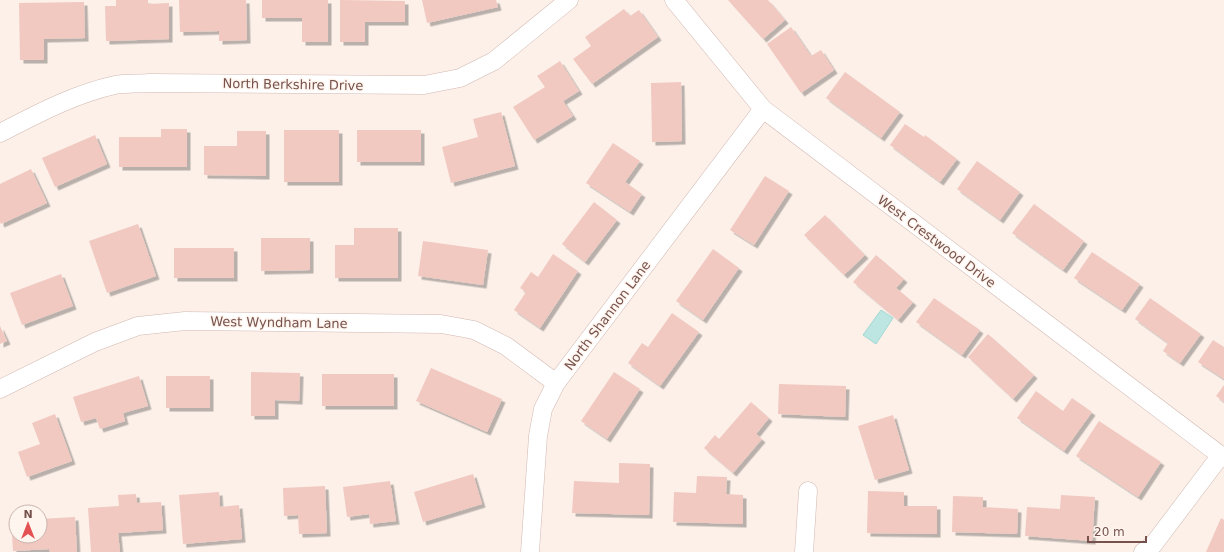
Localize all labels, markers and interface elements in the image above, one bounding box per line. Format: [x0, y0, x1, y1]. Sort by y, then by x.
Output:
street label: North Berkshire Drive [222, 76, 363, 93]
street label: West Crestwood Drive [875, 192, 999, 291]
street label: North Shannon Lane [561, 258, 653, 373]
street label: West Wyndham Lane [210, 314, 348, 331]
north arrow [8, 504, 48, 544]
text: N [23, 508, 33, 521]
scale bar [1088, 518, 1146, 544]
text: 20 m [1094, 525, 1125, 539]

